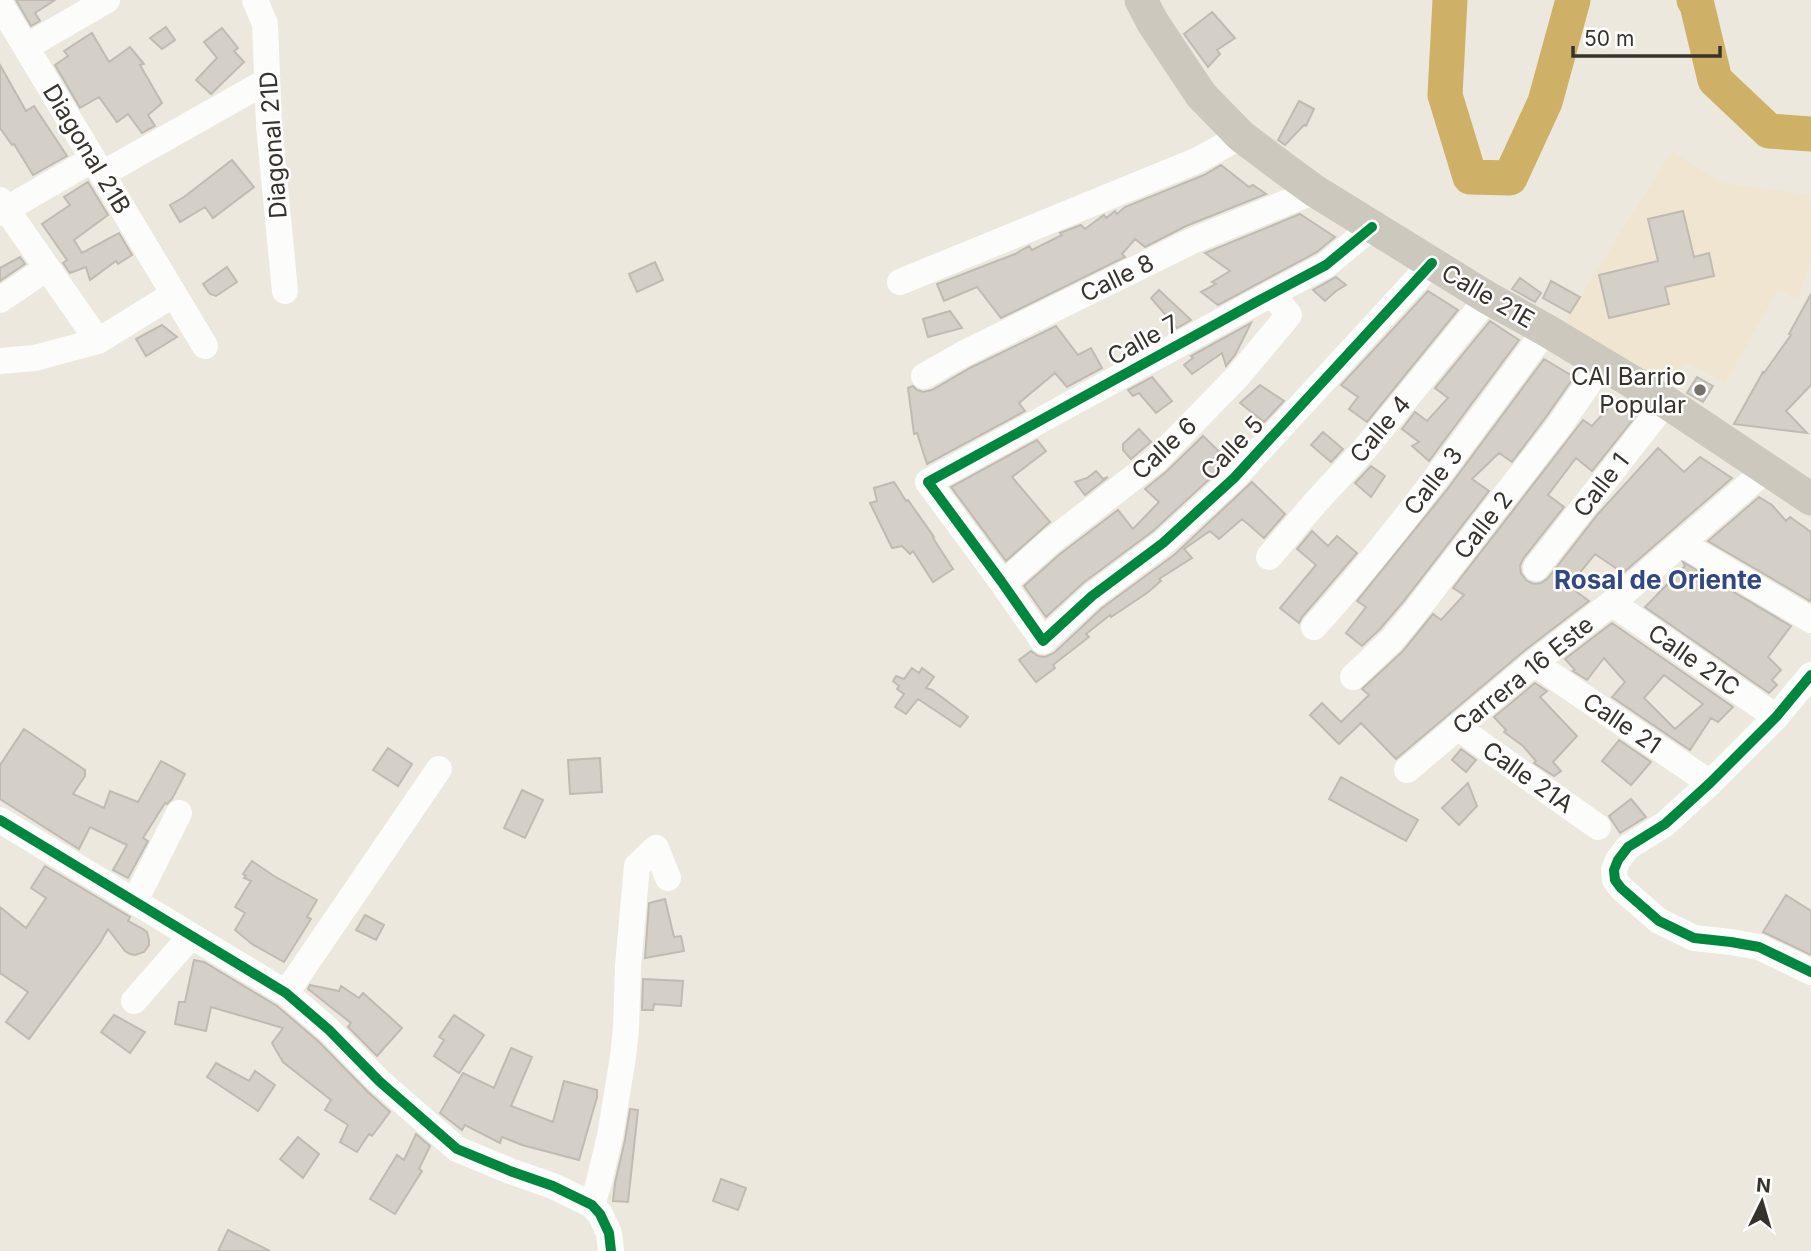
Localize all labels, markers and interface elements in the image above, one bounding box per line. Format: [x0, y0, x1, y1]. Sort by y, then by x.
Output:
scale bar [1573, 14, 1720, 58]
text: 50 m [1584, 26, 1634, 51]
street label: Diagonal 21D [253, 70, 293, 220]
street label: Diagonal 21B [37, 79, 137, 219]
street label: Calle 8 [1075, 248, 1159, 308]
street label: Calle 21E [1436, 258, 1540, 334]
street label: Calle 7 [1102, 309, 1184, 371]
place label: CAI Barrio Popular [1571, 362, 1686, 419]
marker: CAI Barrio Popular [1692, 382, 1708, 398]
street label: Calle 4 [1344, 389, 1416, 469]
street label: Calle 5 [1194, 410, 1270, 486]
street label: Calle 6 [1125, 411, 1203, 485]
street label: Calle 3 [1398, 441, 1468, 521]
street label: Calle 1 [1567, 447, 1635, 523]
street label: Calle 2 [1448, 485, 1518, 565]
district label: Rosal de Oriente [1554, 564, 1762, 595]
street label: Carrera 16 Este [1447, 609, 1599, 741]
street label: Calle 21C [1643, 618, 1745, 702]
street label: Calle 21 [1578, 686, 1666, 760]
street label: Calle 21A [1477, 735, 1579, 819]
north arrow [1727, 1167, 1797, 1237]
text: N [1755, 1173, 1772, 1198]

